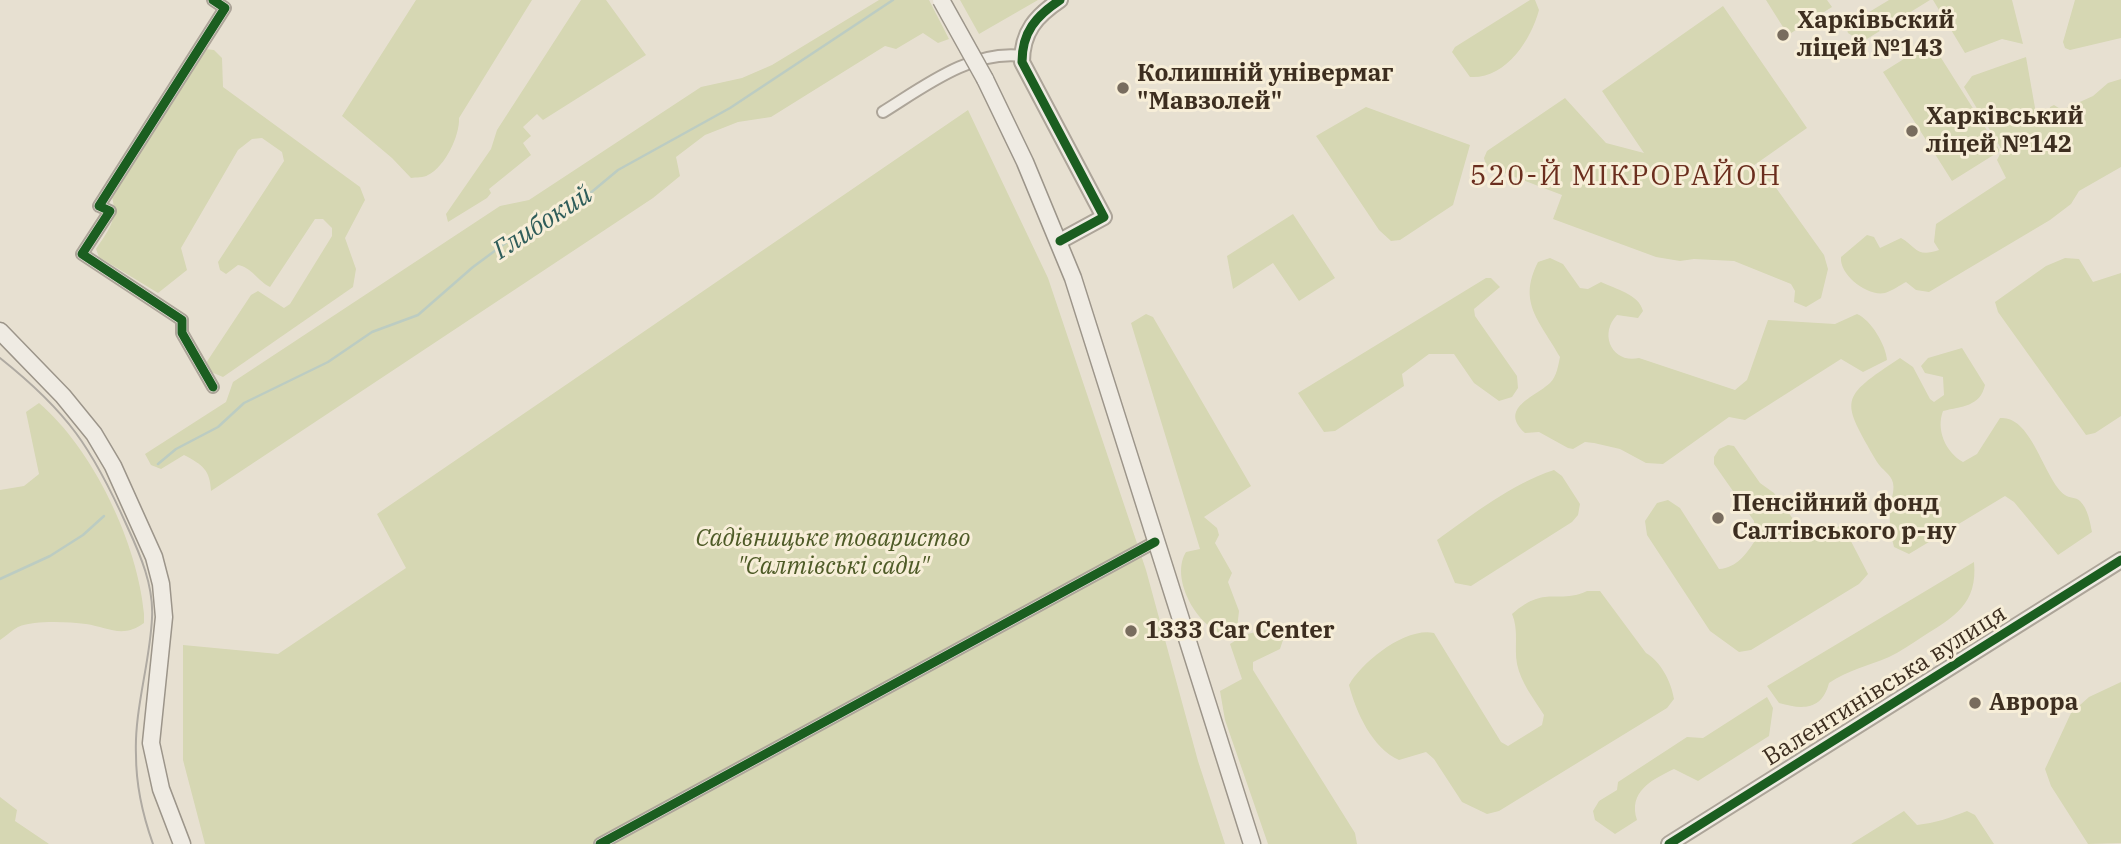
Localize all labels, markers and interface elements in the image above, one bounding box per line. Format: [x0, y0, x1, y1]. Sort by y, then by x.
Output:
place label: Харківьский ліцей №143 [1797, 7, 1955, 63]
marker: Харківьский ліцей №143 [1775, 27, 1791, 43]
place label: Колишній універмаг "Мавзолей" [1137, 60, 1394, 116]
marker: Колишній універмаг "Мавзолей" [1115, 80, 1131, 96]
place label: Харківський ліцей №142 [1926, 103, 2084, 159]
marker: Харківський ліцей №142 [1904, 123, 1920, 139]
district label: 520-Й МІКРОРАЙОН [1472, 160, 1780, 194]
water label: Глибокий [488, 180, 598, 266]
place label: Пенсійний фонд Салтівського р-ну [1732, 490, 1956, 546]
marker: Пенсійний фонд Салтівського р-ну [1710, 510, 1726, 526]
park label: Садівницьке товариство "Салтівські сади" [696, 525, 970, 581]
street label: Валентинівська вулиця [1758, 599, 2012, 773]
place label: 1333 Car Center [1145, 617, 1335, 645]
marker: 1333 Car Center [1123, 623, 1139, 639]
place label: Аврора [1989, 689, 2079, 717]
marker: Аврора [1967, 695, 1983, 711]

